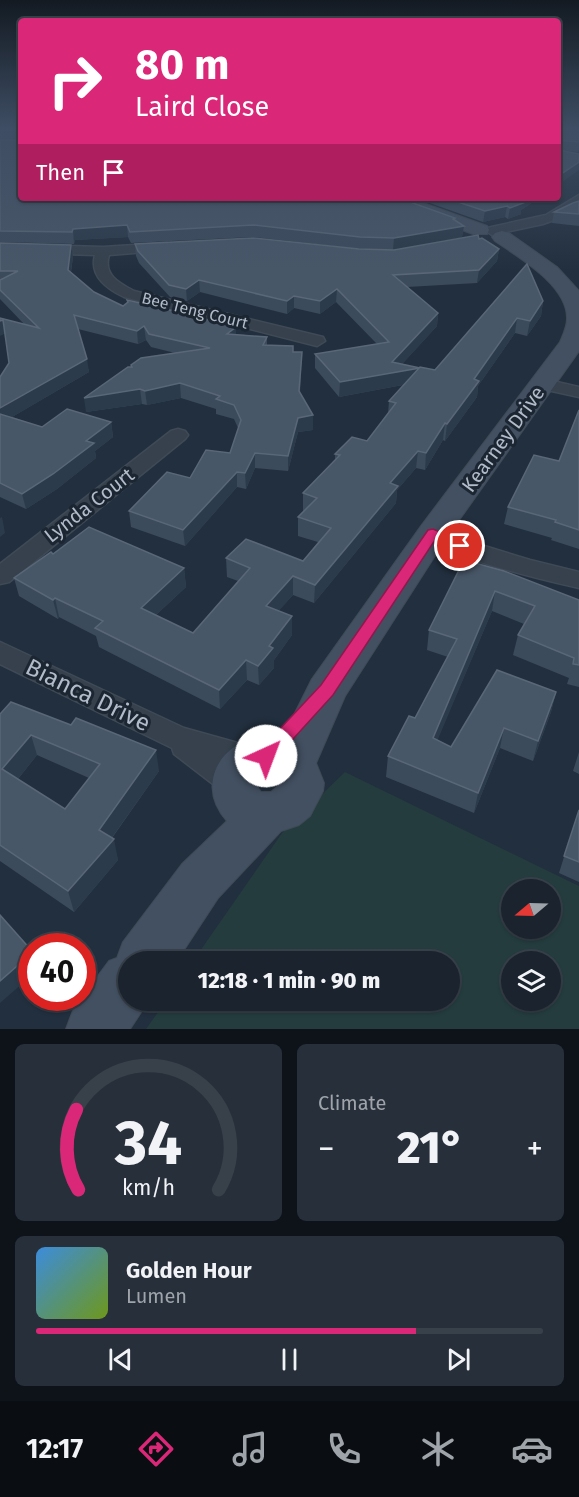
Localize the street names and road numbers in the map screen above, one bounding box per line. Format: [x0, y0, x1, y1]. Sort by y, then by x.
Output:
street label: Bee Teng Court [140, 288, 250, 333]
street label: Kearney Drive [456, 381, 550, 497]
street label: Lynda Court [39, 462, 139, 547]
street label: Bianca Drive [21, 653, 155, 737]

